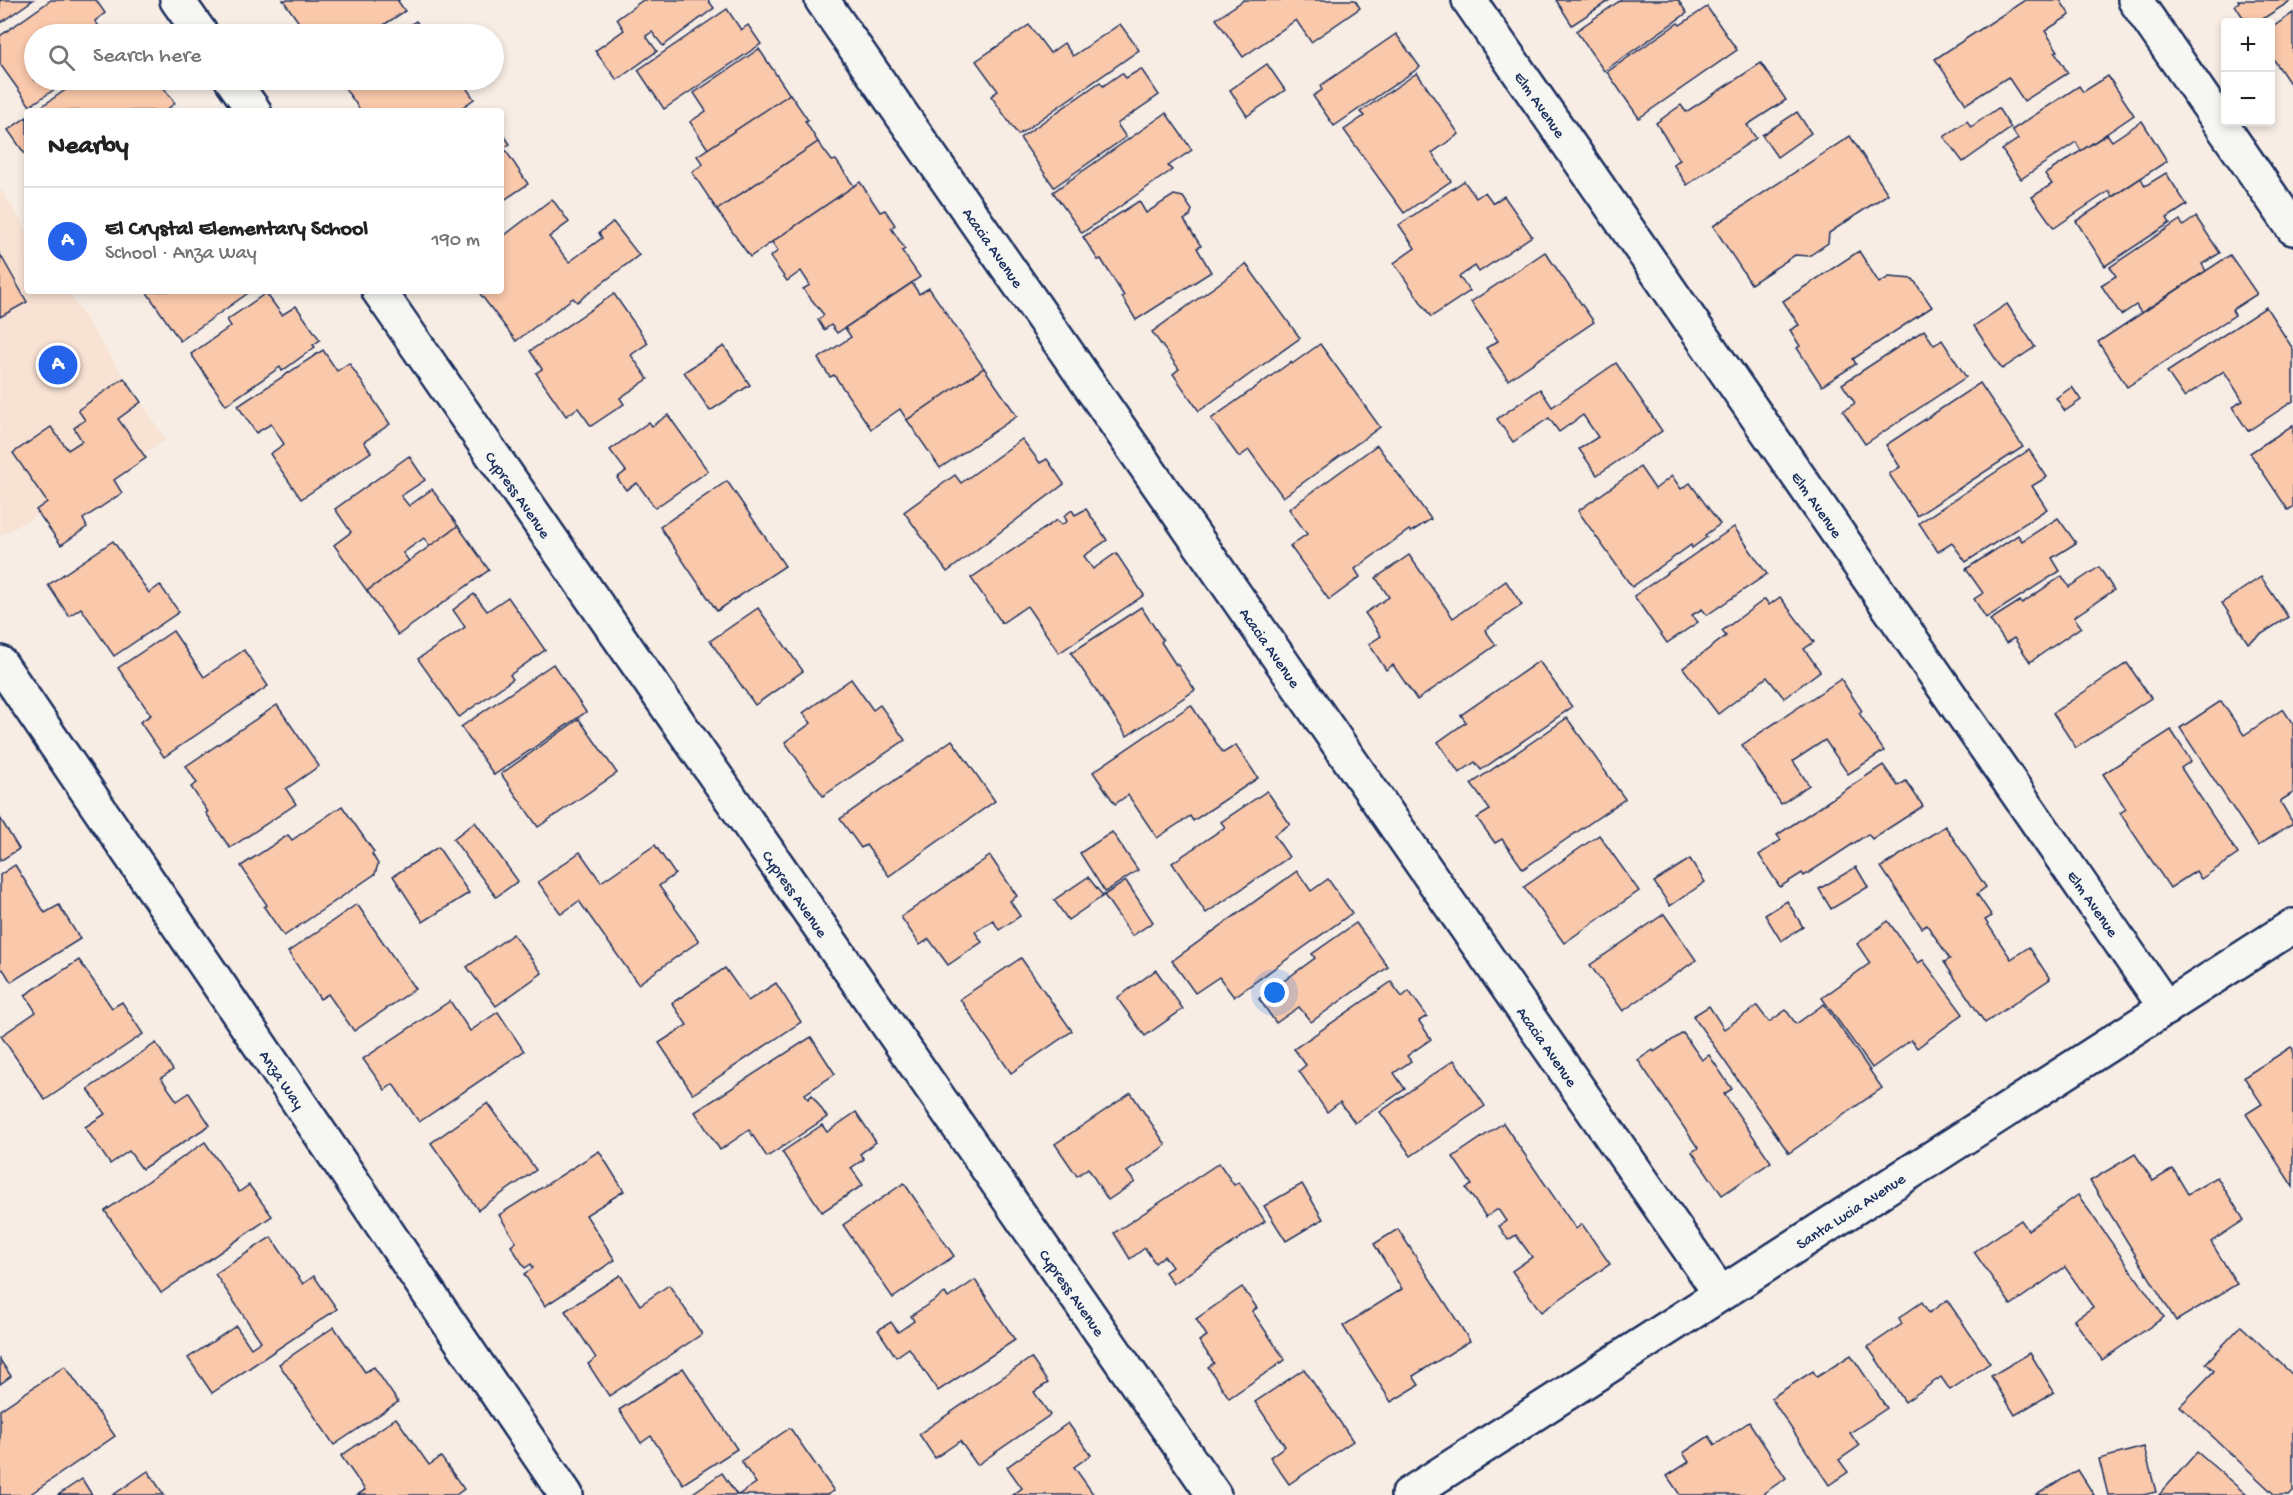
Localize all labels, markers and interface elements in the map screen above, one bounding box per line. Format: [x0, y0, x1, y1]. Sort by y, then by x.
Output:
map controls [2221, 18, 2275, 126]
button: + [2221, 18, 2275, 72]
search box [24, 24, 504, 90]
icon: search [45, 41, 78, 74]
text: Search here [93, 44, 201, 70]
street label: Elm Avenue [1508, 69, 1568, 143]
button: − [2221, 72, 2275, 126]
text: Nearby [48, 132, 129, 163]
street label: Acacia Avenue [957, 205, 1026, 293]
text: El Crystal Elementary School [105, 217, 368, 243]
text: A [62, 230, 73, 253]
text: 190 m [432, 230, 480, 253]
text: School · Anza Way [105, 243, 257, 266]
pin: A [38, 342, 78, 388]
street label: Cypress Avenue [479, 449, 554, 544]
street label: Elm Avenue [1785, 469, 1845, 543]
street label: Acacia Avenue [1234, 605, 1303, 693]
street label: Cypress Avenue [756, 848, 831, 943]
street label: Elm Avenue [2061, 868, 2121, 942]
your location [1260, 978, 1289, 1007]
street label: Acacia Avenue [1511, 1004, 1580, 1092]
street label: Anza Way [253, 1048, 307, 1114]
street label: Santa Lucia Avenue [1794, 1170, 1911, 1255]
street label: Cypress Avenue [1033, 1247, 1108, 1342]

